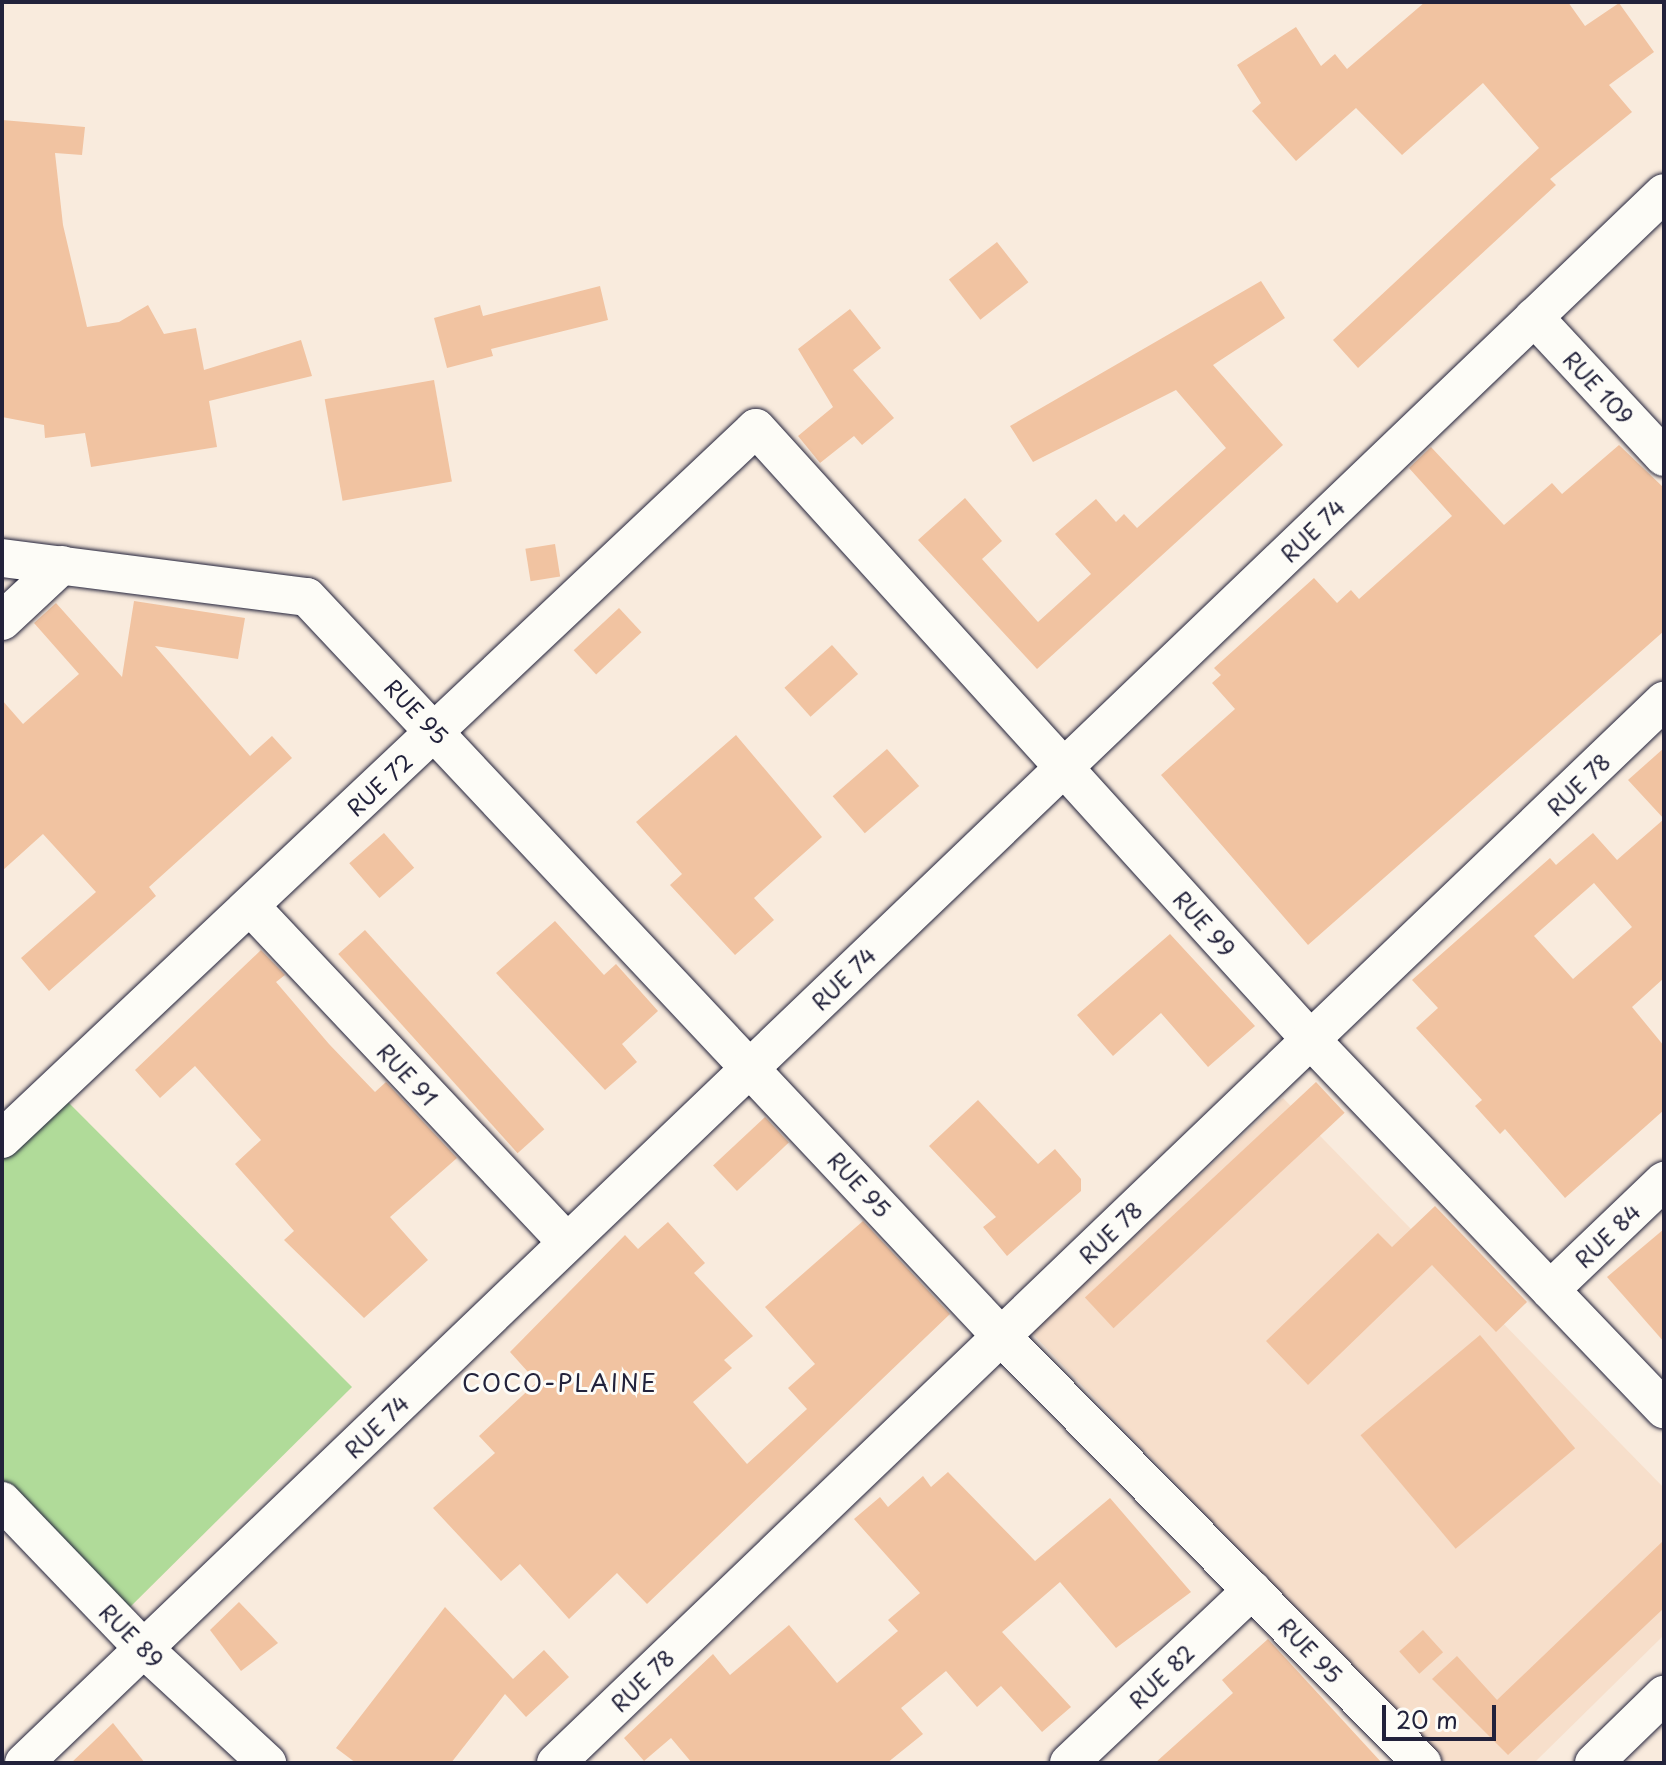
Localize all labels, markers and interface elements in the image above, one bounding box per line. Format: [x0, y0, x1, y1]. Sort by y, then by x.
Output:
street label: RUE 109 [1558, 344, 1640, 430]
street label: RUE 74 [1274, 493, 1350, 567]
street label: RUE 95 [380, 673, 454, 749]
street label: RUE 72 [340, 747, 418, 821]
street label: RUE 78 [1540, 747, 1616, 821]
street label: RUE 99 [1168, 884, 1242, 962]
street label: RUE 74 [805, 941, 881, 1015]
street label: RUE 91 [372, 1037, 444, 1111]
street label: RUE 95 [823, 1146, 897, 1222]
street label: RUE 78 [1072, 1195, 1148, 1269]
street label: RUE 84 [1568, 1197, 1646, 1273]
district label: COCO-PLAINE [462, 1369, 658, 1397]
street label: RUE 74 [338, 1389, 414, 1463]
street label: RUE 89 [94, 1597, 170, 1673]
street label: RUE 95 [1274, 1612, 1348, 1688]
street label: RUE 82 [1123, 1638, 1199, 1714]
street label: RUE 78 [604, 1643, 680, 1717]
scale bar [1386, 1689, 1500, 1739]
text: 20 m [1396, 1701, 1458, 1737]

